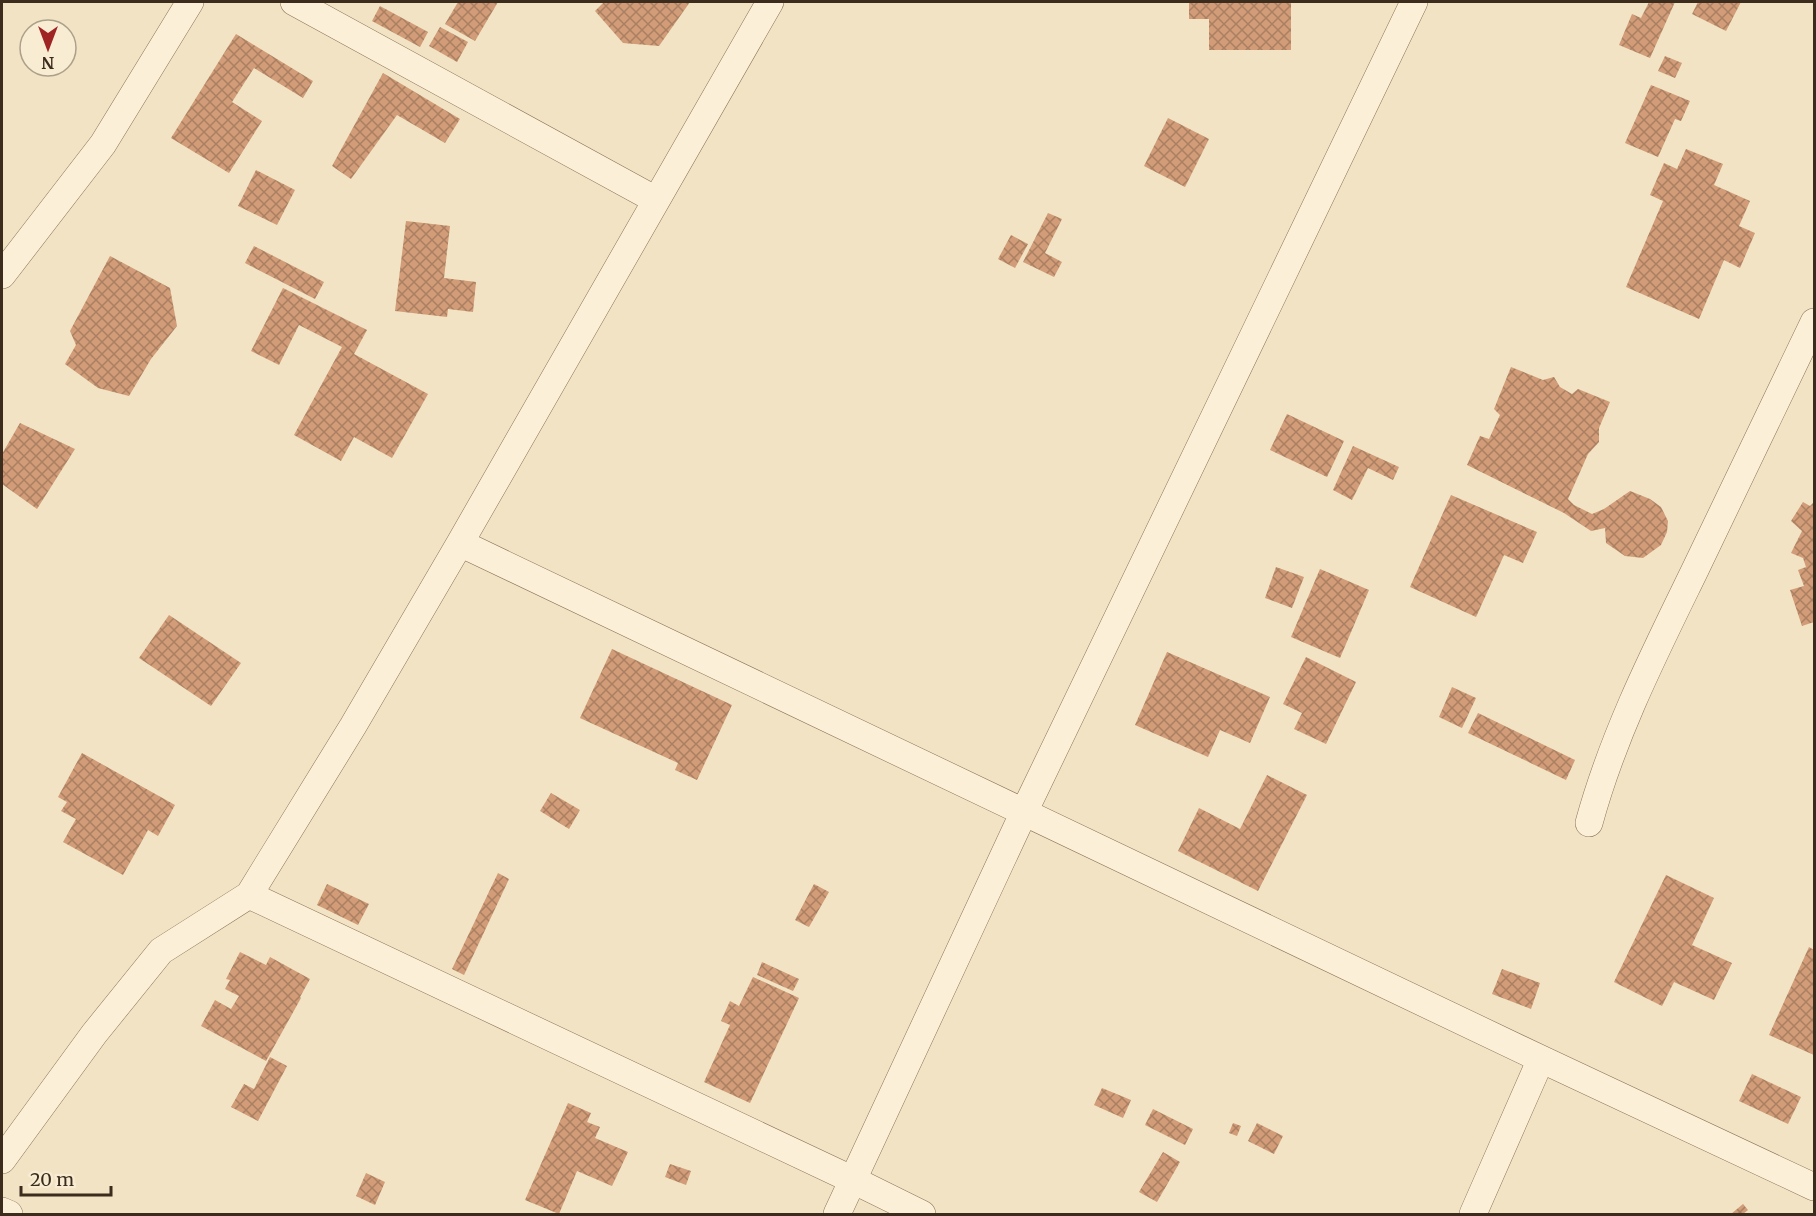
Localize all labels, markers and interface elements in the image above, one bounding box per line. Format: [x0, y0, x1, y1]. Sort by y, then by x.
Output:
north arrow [18, 18, 78, 78]
text: N [41, 53, 54, 73]
scale bar [21, 1159, 111, 1197]
text: 20 m [30, 1168, 74, 1191]

